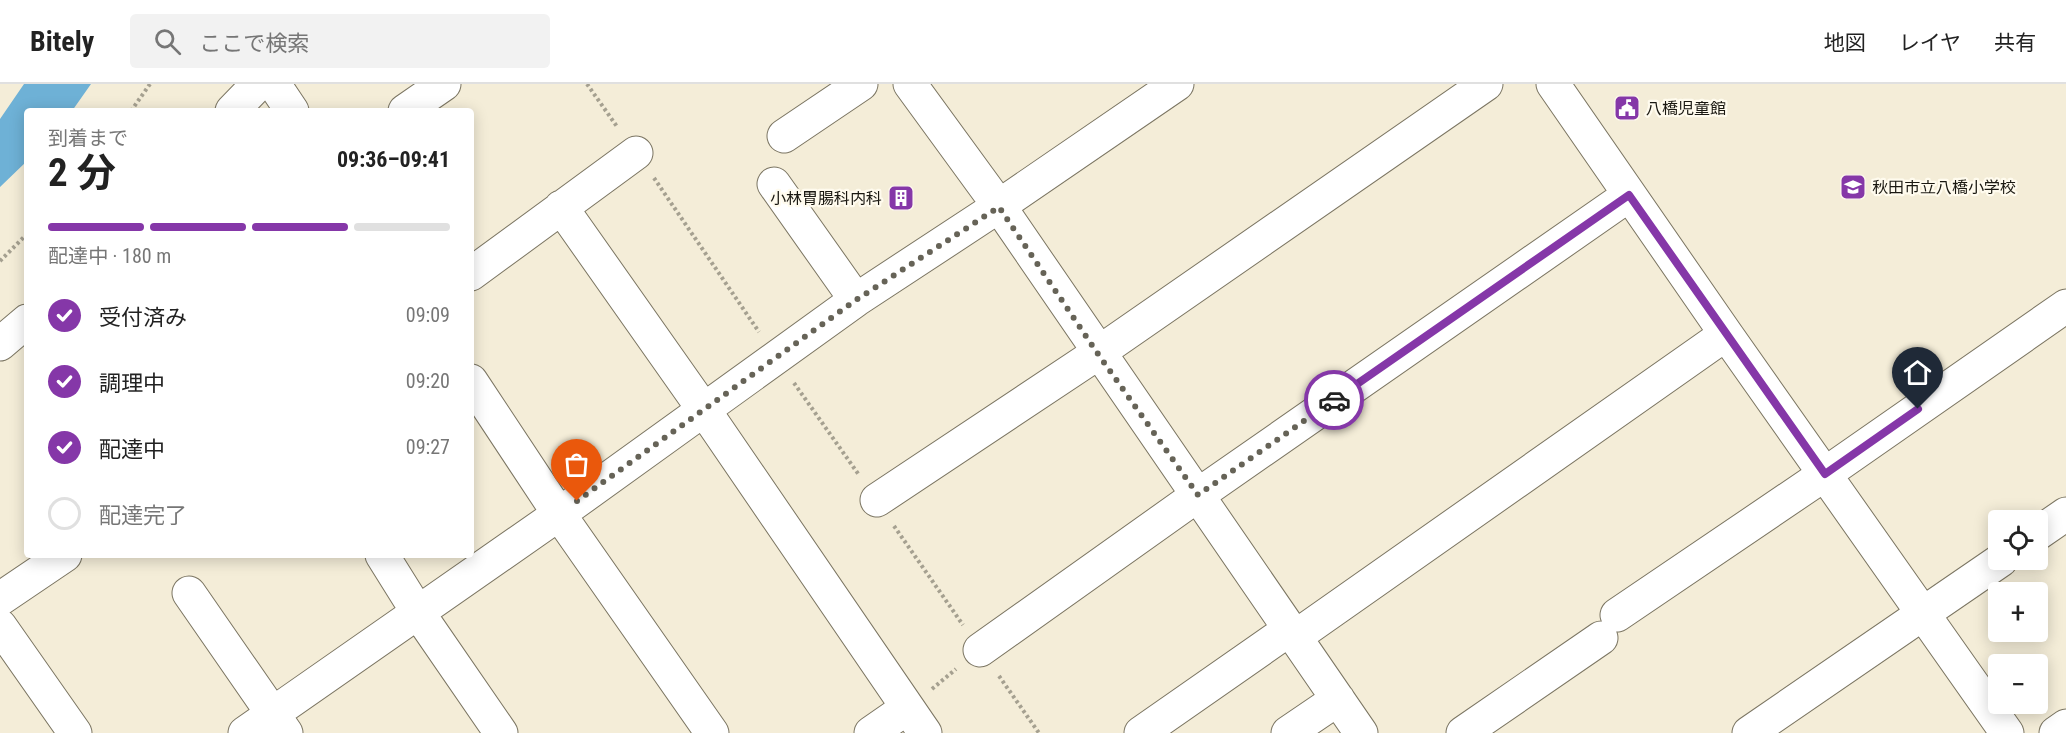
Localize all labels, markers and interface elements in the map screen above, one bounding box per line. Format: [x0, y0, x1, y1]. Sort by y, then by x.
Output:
search box [130, 14, 550, 68]
text: Bitely [30, 25, 94, 58]
icon: search [151, 25, 184, 58]
text: ここで検索 [199, 31, 309, 56]
text: 地図 [1824, 31, 1866, 55]
text: レイヤ [1899, 31, 1961, 55]
text: 共有 [1994, 31, 2036, 55]
public building icon: 八橋児童館 [1612, 93, 1642, 123]
place label: 八橋児童館 [1646, 99, 1726, 118]
text: 到着まで [48, 126, 128, 150]
text: 09:36–09:41 [337, 147, 450, 172]
text: 2 分 [48, 150, 116, 196]
school or university icon: 秋田市立八橋小学校 [1838, 172, 1868, 202]
place label: 秋田市立八橋小学校 [1872, 178, 2016, 197]
building icon: 小林胃腸科内科 [886, 183, 916, 213]
place label: 小林胃腸科内科 [770, 189, 882, 208]
text: 配達中 · 180 m [48, 244, 171, 268]
icon: check [48, 299, 81, 332]
text: 09:09 [406, 303, 450, 327]
text: 受付済み [99, 305, 187, 330]
pin [1892, 347, 1943, 409]
icon: home [1901, 356, 1934, 389]
icon: check [48, 365, 81, 398]
text: 09:20 [406, 369, 450, 393]
courier [1304, 370, 1364, 430]
text: 調理中 [99, 371, 165, 396]
icon: car [1318, 384, 1351, 417]
icon: check [48, 431, 81, 464]
text: 09:27 [406, 435, 450, 459]
text: 配達中 [99, 437, 165, 462]
pin [551, 439, 602, 501]
icon: bag [560, 448, 593, 481]
text: 配達完了 [99, 503, 187, 528]
map controls [1988, 510, 2048, 714]
button: locate [1988, 510, 2048, 570]
button: + [1988, 582, 2048, 642]
button: − [1988, 654, 2048, 714]

